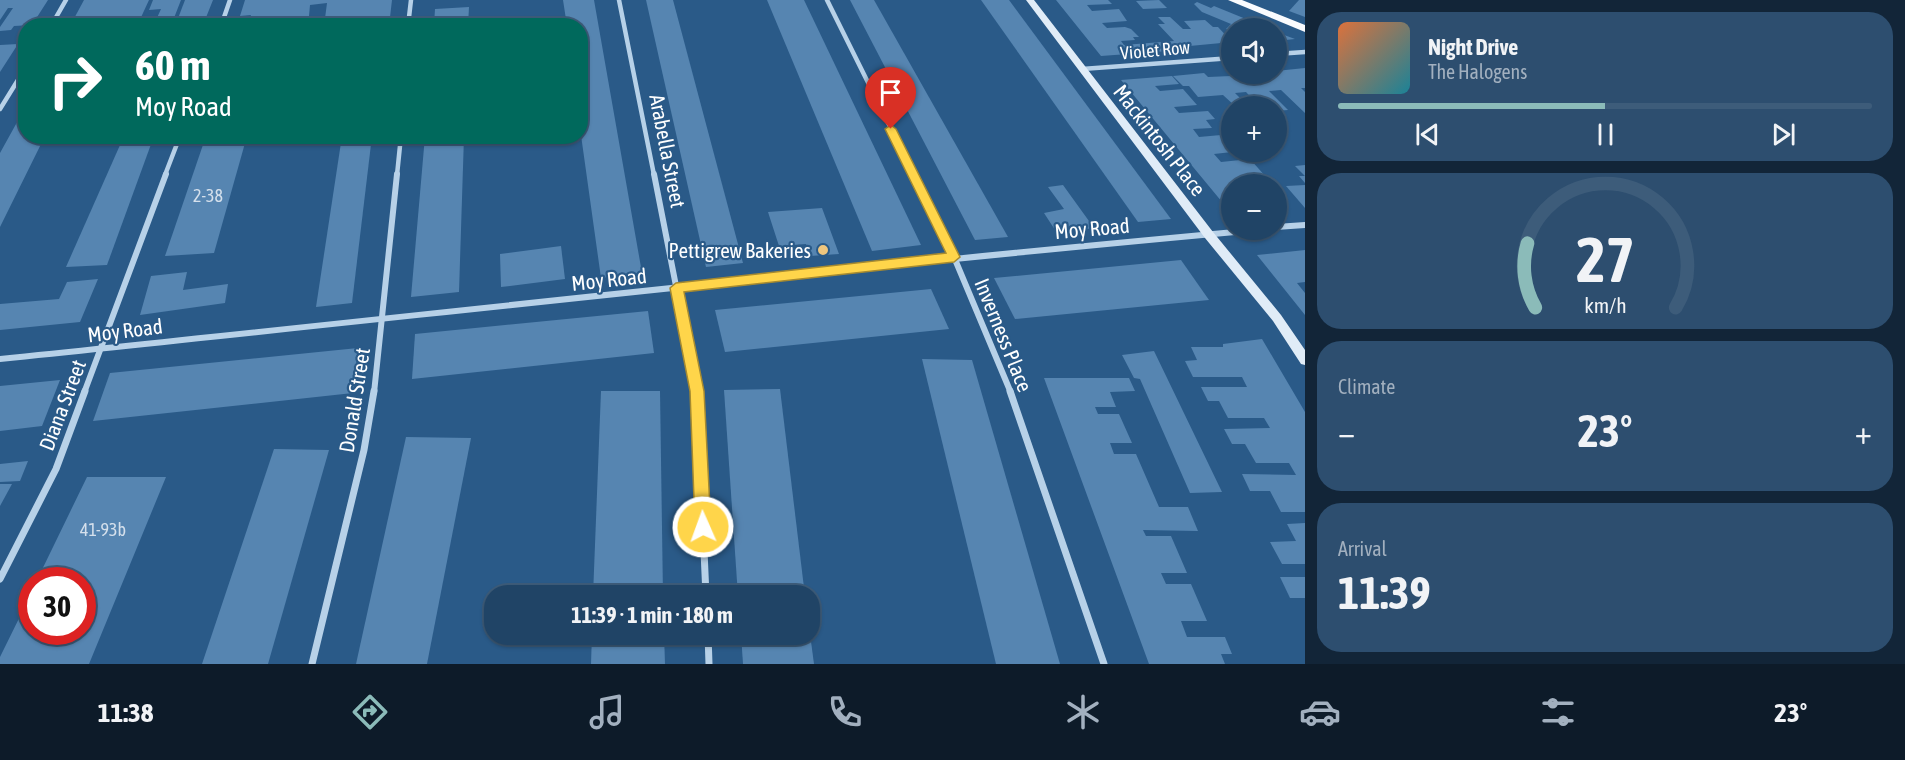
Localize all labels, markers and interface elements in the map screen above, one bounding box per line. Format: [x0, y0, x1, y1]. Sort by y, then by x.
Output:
map controls [1221, 18, 1287, 240]
button: sound [1221, 18, 1287, 84]
text: Night Drive [1428, 34, 1518, 60]
street label: Violet Row [1119, 36, 1191, 64]
text: 60 m [135, 41, 210, 89]
icon: right [36, 42, 114, 120]
text: The Halogens [1428, 60, 1527, 83]
pin [865, 67, 916, 129]
icon: arrive [874, 76, 907, 109]
street label: Mackintosh Place [1109, 80, 1211, 200]
text: Moy Road [135, 91, 232, 122]
street label: Arabella Street [645, 92, 691, 210]
button: + [1221, 96, 1287, 162]
icon: previous [1411, 118, 1444, 151]
icon: pause [1589, 118, 1622, 151]
icon: next [1767, 118, 1800, 151]
button: − [1221, 174, 1287, 240]
house number: 2-38 [193, 185, 223, 206]
street label: Moy Road [1053, 213, 1131, 243]
text: 27 [1576, 225, 1634, 296]
place label: Pettigrew Bakeries [668, 238, 811, 262]
marker: Pettigrew Bakeries [816, 243, 830, 257]
street label: Moy Road [570, 263, 648, 295]
street label: Inverness Place [970, 275, 1038, 395]
text: km/h [1584, 294, 1626, 319]
street label: Moy Road [86, 313, 164, 347]
street label: Donald Street [334, 346, 374, 454]
street label: Diana Street [34, 356, 90, 454]
text: Climate [1338, 375, 1395, 398]
text: 23° [1578, 405, 1632, 457]
text: − [1338, 413, 1355, 451]
text: + [1855, 413, 1872, 451]
position arrow [671, 495, 735, 559]
house number: 41-93b [80, 519, 126, 540]
text: Arrival [1338, 537, 1387, 560]
speed limit sign: 30 [18, 567, 96, 645]
text: 11:39 [1338, 567, 1431, 619]
text: 11:39 · 1 min · 180 m [571, 602, 733, 628]
icon: directions [349, 691, 391, 733]
icon: music [586, 691, 628, 733]
icon: phone [824, 691, 866, 733]
icon: climate [1062, 691, 1104, 733]
icon: car [1299, 691, 1341, 733]
icon: filters [1537, 691, 1579, 733]
text: 11:38 [98, 697, 153, 728]
text: 23° [1774, 697, 1807, 728]

